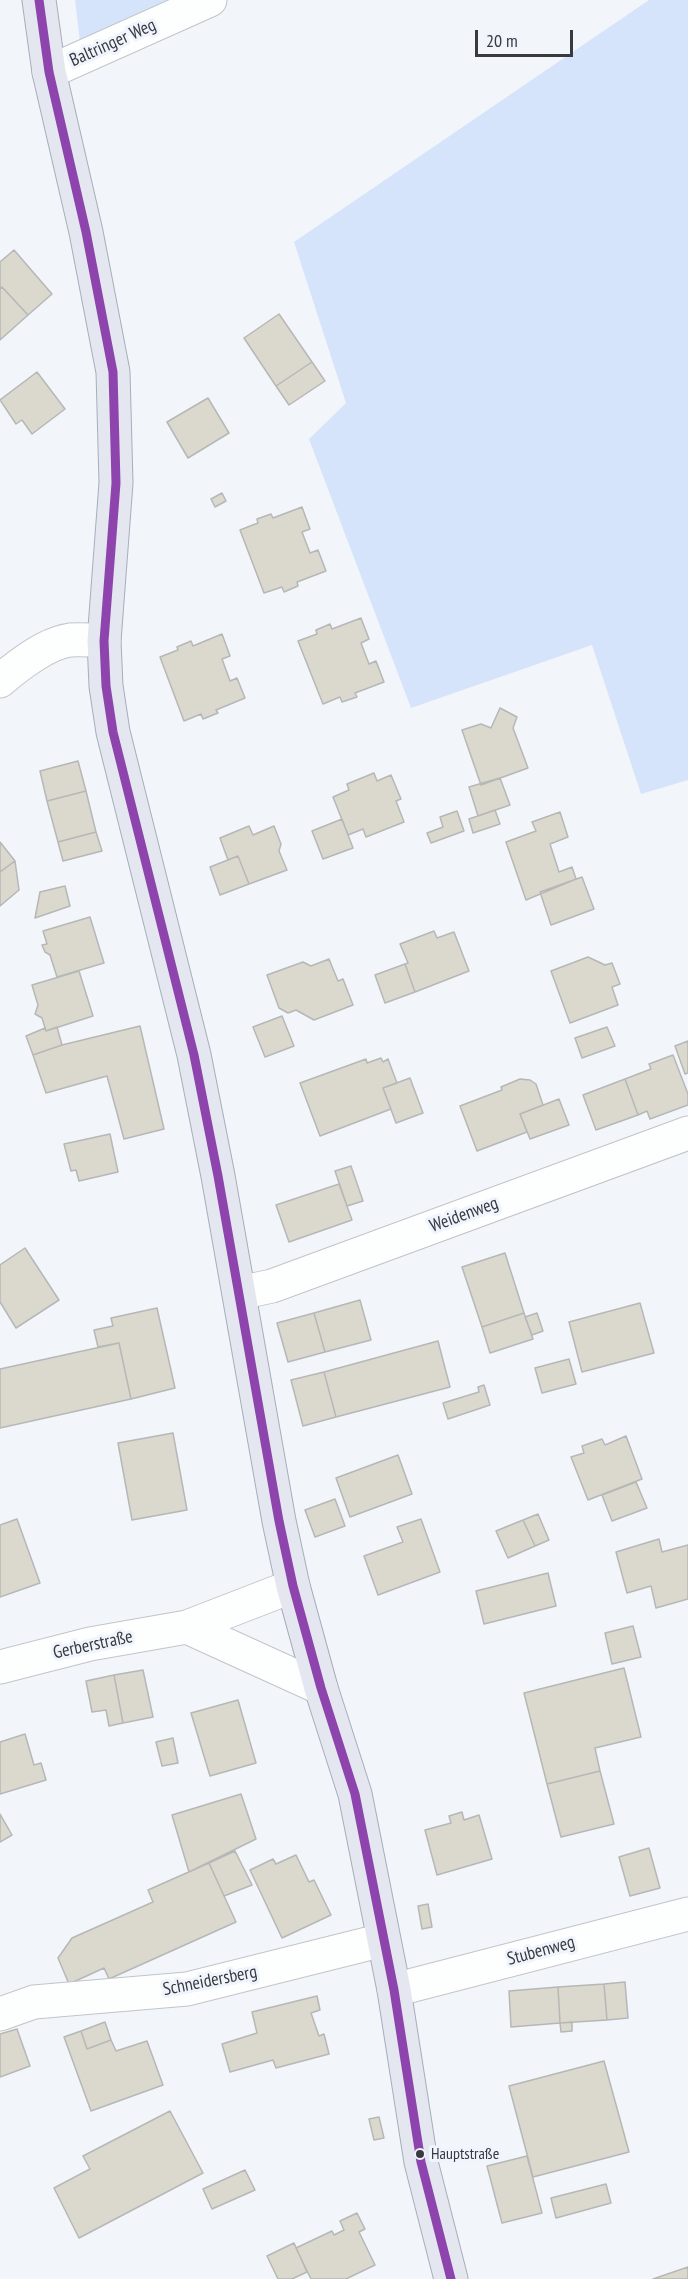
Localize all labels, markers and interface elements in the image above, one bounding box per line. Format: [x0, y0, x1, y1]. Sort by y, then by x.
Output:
street label: Baltringer Weg [67, 14, 159, 72]
scale bar [478, 18, 576, 56]
text: 20 m [486, 29, 518, 52]
street label: Weidenweg [427, 1193, 501, 1237]
street label: Gerberstraße [51, 1626, 135, 1664]
street label: Stubenweg [505, 1932, 577, 1970]
street label: Schneidersberg [161, 1961, 259, 2001]
place label: Hauptstraße [431, 2144, 499, 2164]
marker: Hauptstraße [414, 2148, 426, 2160]

